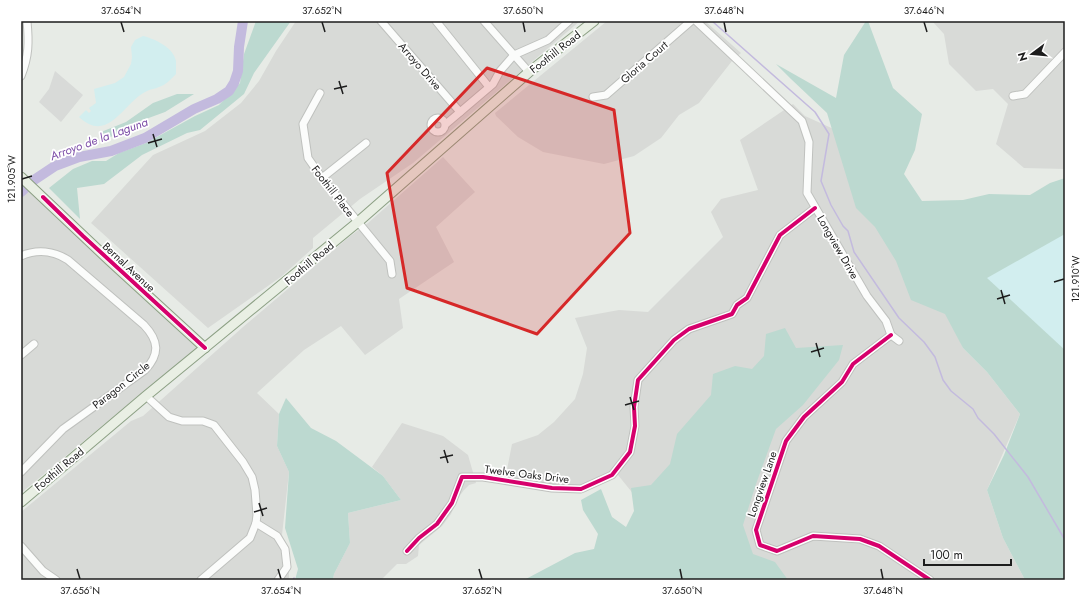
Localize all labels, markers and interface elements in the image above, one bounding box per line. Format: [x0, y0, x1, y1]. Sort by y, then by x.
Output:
text: 37.654°N [101, 3, 141, 18]
text: 37.652°N [302, 3, 342, 18]
text: 37.650°N [503, 3, 543, 18]
text: 37.648°N [704, 3, 744, 18]
text: 37.646°N [904, 3, 944, 18]
street label: Foothill Road [526, 27, 584, 77]
north arrow [1012, 34, 1052, 74]
street label: Gloria Court [617, 37, 671, 87]
street label: Arroyo Drive [395, 39, 446, 94]
text: N [1013, 50, 1031, 63]
water label: Arroyo de la Laguna [47, 113, 151, 165]
text: 121.905°W [4, 155, 19, 203]
street label: Foothill Place [308, 162, 358, 220]
street label: Longview Drive [813, 212, 863, 282]
street label: Foothill Road [281, 237, 337, 289]
street label: Bernal Avenue [99, 238, 159, 296]
text: 121.910°W [1068, 256, 1083, 302]
street label: Paragon Circle [89, 357, 153, 413]
street label: Foothill Road [31, 443, 87, 495]
street label: Longview Lane [743, 449, 781, 519]
street label: Twelve Oaks Drive [484, 461, 570, 487]
scale bar [924, 541, 1011, 567]
text: 100 m [930, 546, 963, 564]
text: 37.656°N [60, 583, 100, 598]
text: 37.654°N [261, 583, 301, 598]
text: 37.652°N [462, 583, 502, 598]
text: 37.650°N [662, 583, 702, 598]
text: 37.648°N [863, 583, 903, 598]

